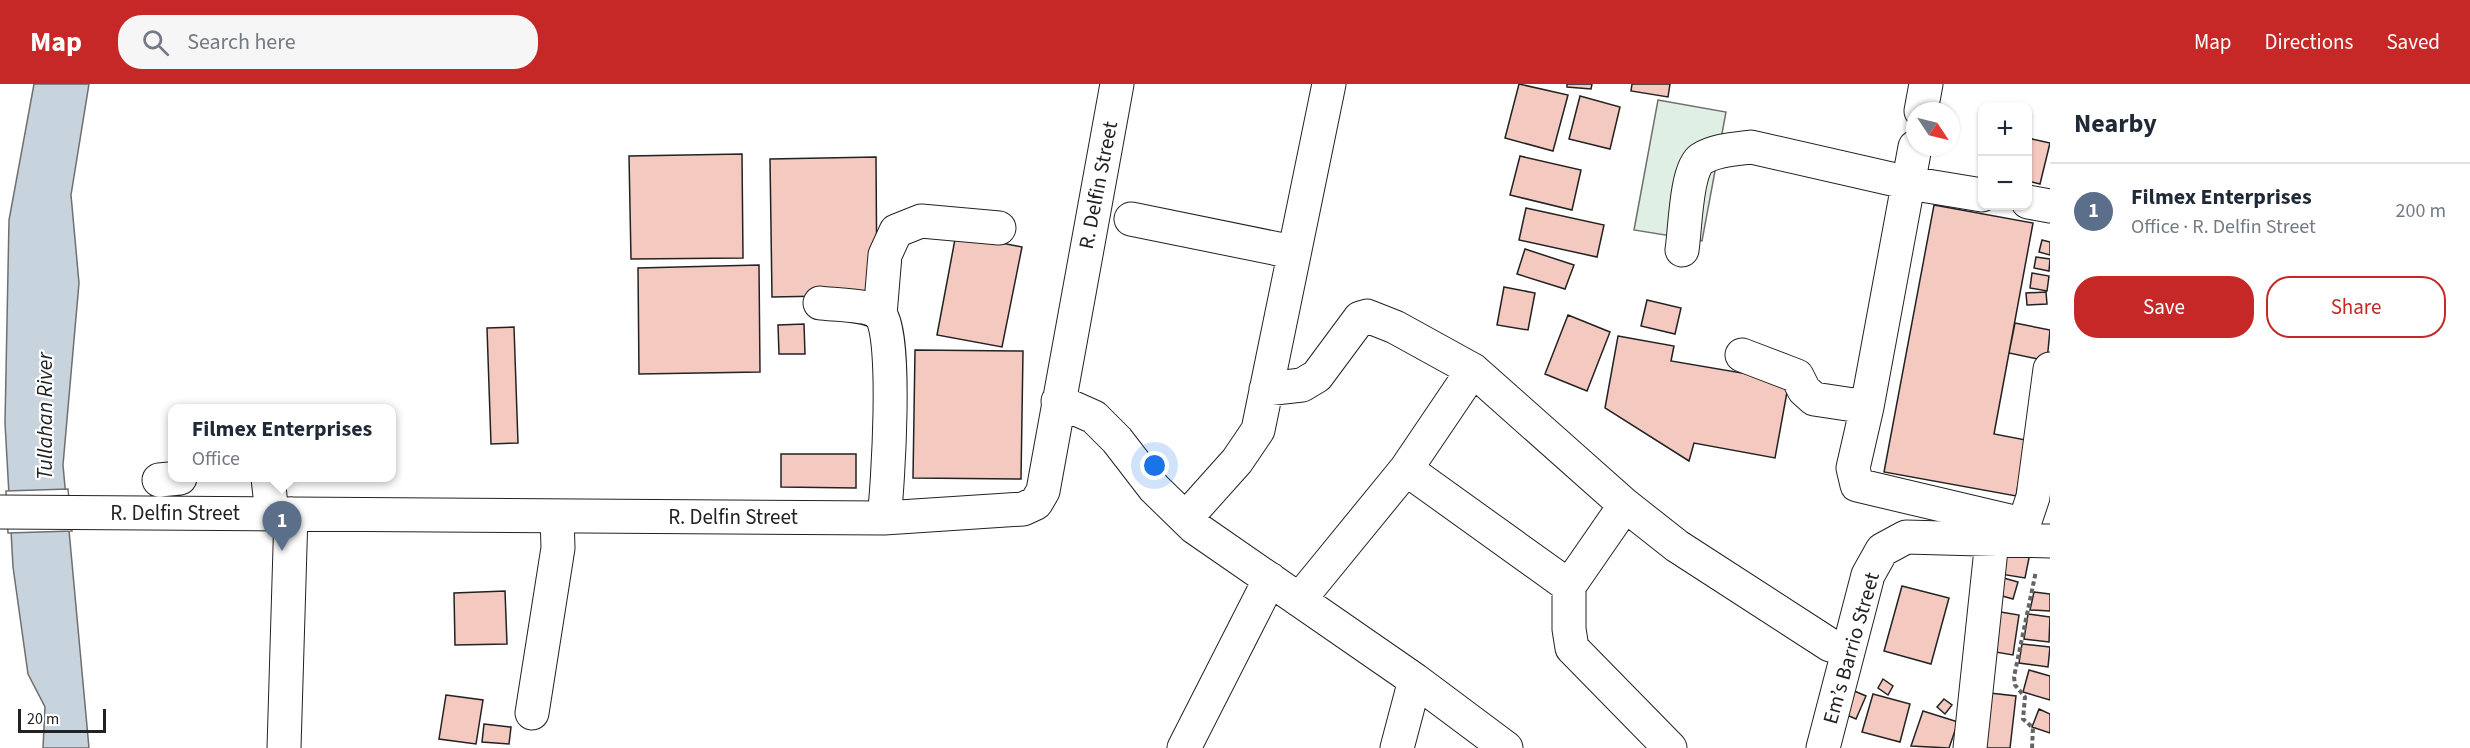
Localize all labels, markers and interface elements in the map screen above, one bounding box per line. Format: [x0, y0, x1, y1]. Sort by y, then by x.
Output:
search box [118, 15, 538, 69]
text: Map [30, 22, 82, 62]
icon: search [139, 26, 172, 59]
text: Search here [187, 26, 296, 58]
text: Map [2194, 27, 2232, 57]
text: Directions [2265, 27, 2353, 57]
text: Saved [2386, 27, 2440, 57]
north arrow [1906, 102, 1960, 156]
map controls [1978, 102, 2032, 210]
button: + [1978, 102, 2032, 156]
text: Nearby [2074, 105, 2157, 142]
street label: R. Delfin Street [1071, 118, 1125, 252]
button: − [1978, 156, 2032, 210]
text: Filmex Enterprises [2131, 181, 2312, 213]
text: 1 [2088, 197, 2099, 225]
text: 200 m [2396, 197, 2446, 225]
text: Office · R. Delfin Street [2131, 213, 2316, 241]
button: Save [2074, 276, 2254, 338]
button: Share [2266, 276, 2446, 338]
water label: Tullahan River [29, 351, 61, 480]
popup [168, 404, 396, 482]
text: Filmex Enterprises [192, 413, 372, 445]
text: Office [192, 445, 240, 473]
your location [1140, 451, 1169, 480]
street label: R. Delfin Street [110, 498, 240, 528]
pin: 1 [262, 502, 302, 551]
street label: R. Delfin Street [668, 502, 798, 532]
street label: Em’s Barrio Street [1815, 569, 1887, 727]
scale bar [18, 706, 106, 734]
text: 20 m [27, 708, 59, 730]

